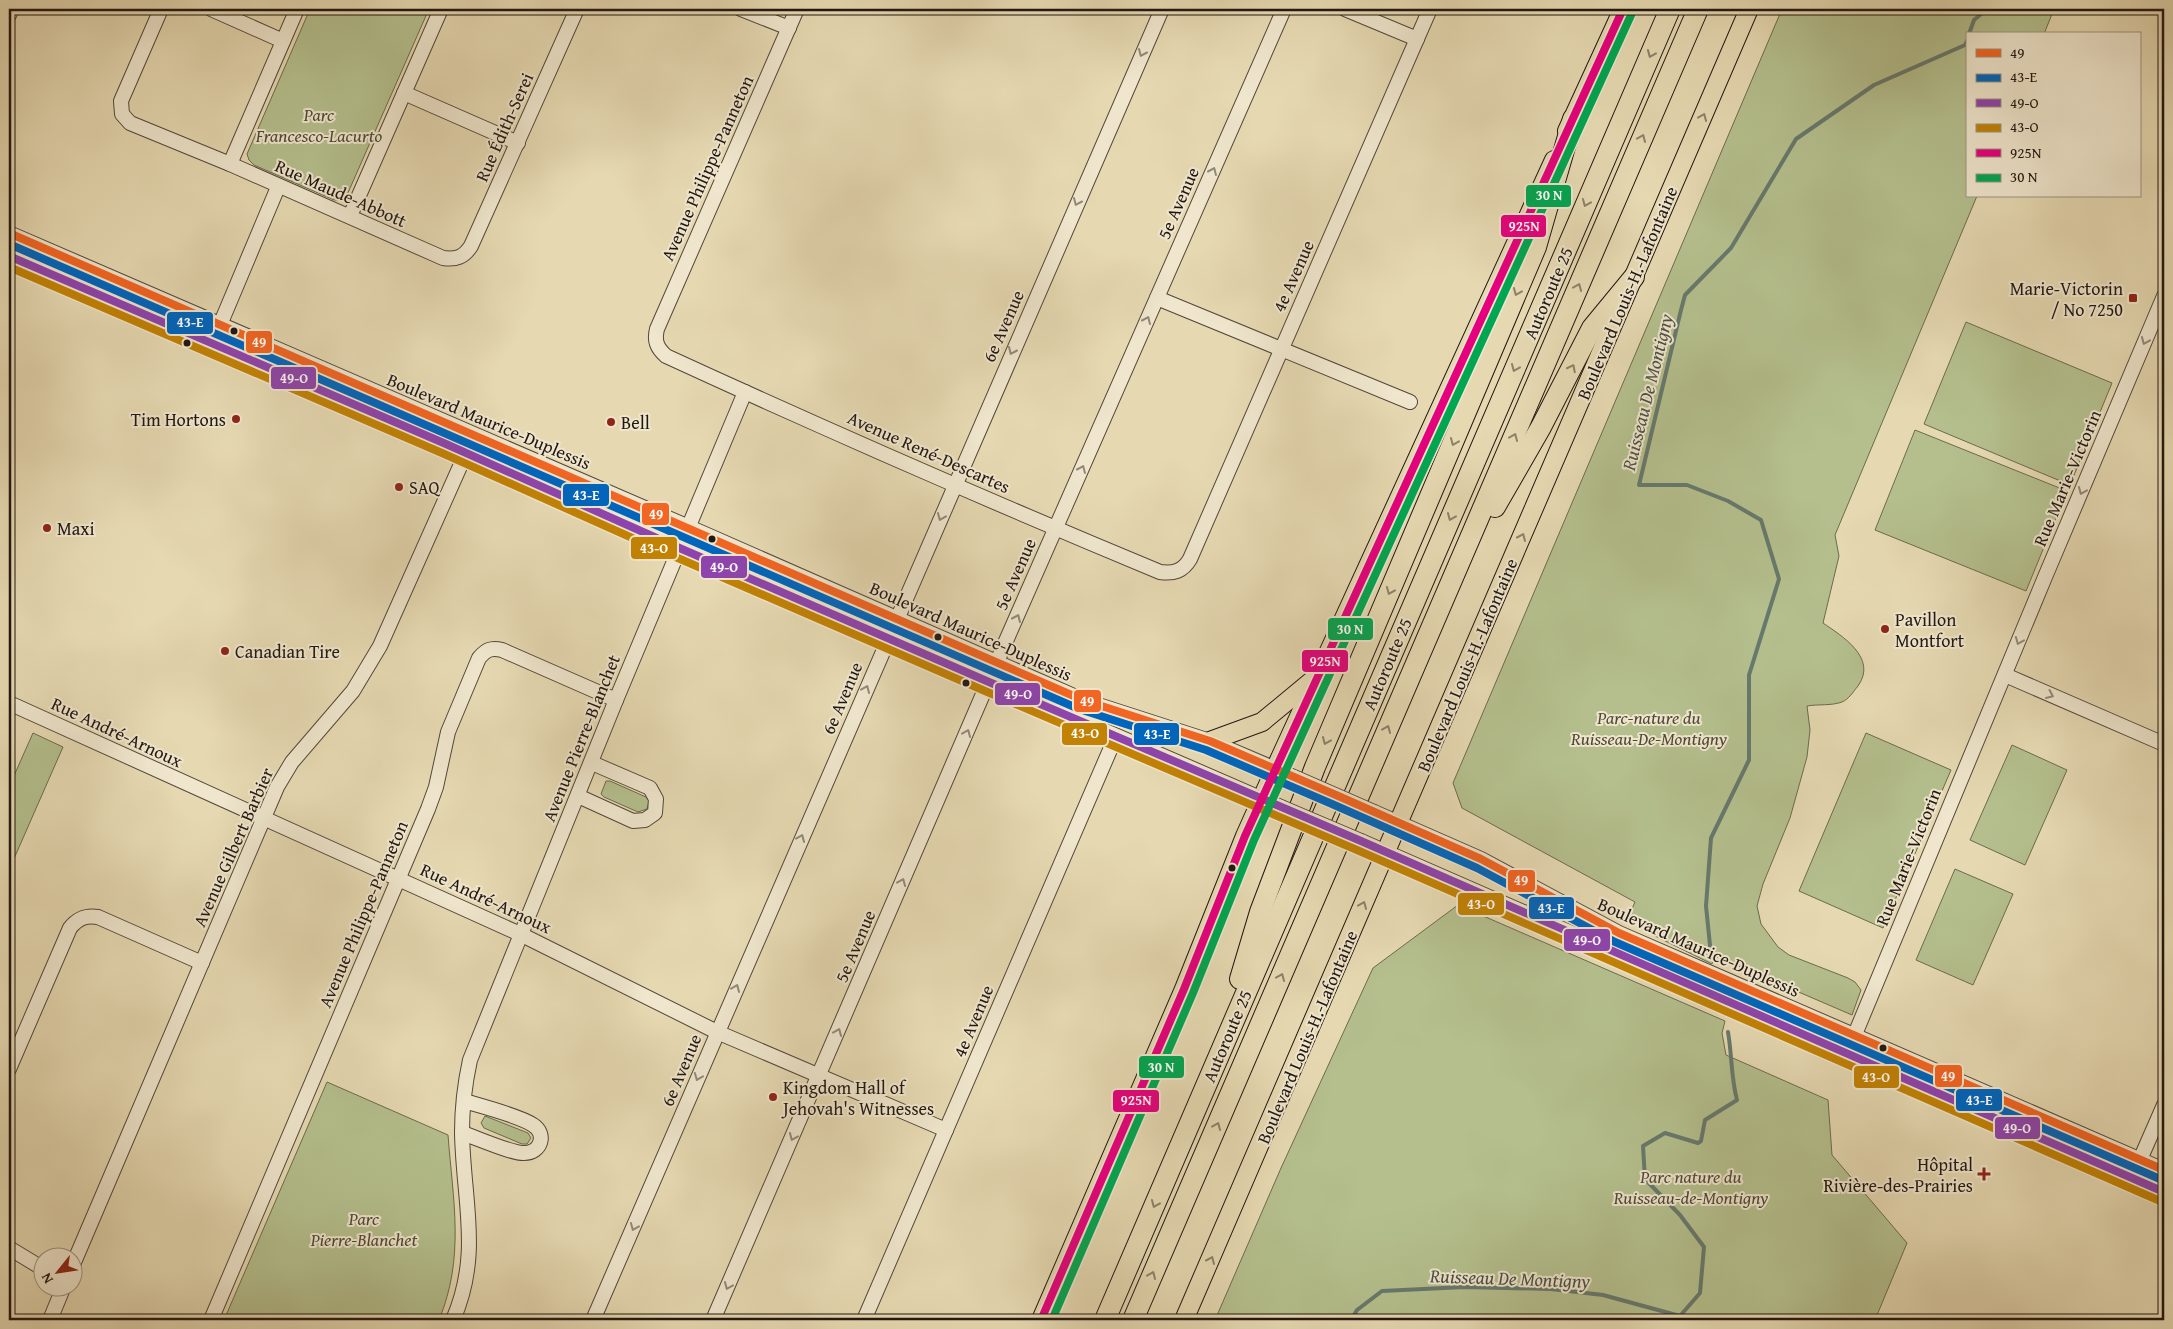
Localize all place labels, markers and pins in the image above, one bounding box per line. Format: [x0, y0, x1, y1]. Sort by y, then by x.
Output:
place label: Marie-Victorin / No 7250 [2010, 275, 2123, 323]
marker: Marie-Victorin / No 7250 [2127, 292, 2139, 304]
unlabelled marker [229, 326, 239, 336]
unlabelled marker [182, 338, 192, 348]
place label: Tim Hortons [131, 406, 226, 433]
place label: Bell [621, 409, 650, 436]
marker: Tim Hortons [230, 413, 242, 425]
marker: Bell [605, 416, 617, 428]
place label: SAQ [409, 474, 440, 501]
marker: SAQ [393, 481, 405, 493]
place label: Maxi [57, 515, 95, 542]
marker: Maxi [41, 522, 53, 534]
unlabelled marker [707, 534, 717, 544]
place label: Pavillon Montfort [1895, 606, 1965, 654]
marker: Pavillon Montfort [1879, 623, 1891, 635]
unlabelled marker [933, 632, 943, 642]
place label: Canadian Tire [235, 638, 340, 665]
marker: Canadian Tire [219, 645, 231, 657]
unlabelled marker [961, 678, 971, 688]
unlabelled marker [1227, 863, 1237, 873]
unlabelled marker [1878, 1043, 1888, 1053]
place label: Kingdom Hall of Jehovah's Witnesses [781, 1074, 934, 1122]
marker: Kingdom Hall of Jehovah's Witnesses [767, 1091, 779, 1103]
place label: Hôpital Rivière-des-Prairies [1823, 1151, 1973, 1199]
marker: Hôpital Rivière-des-Prairies [1977, 1167, 1991, 1181]

